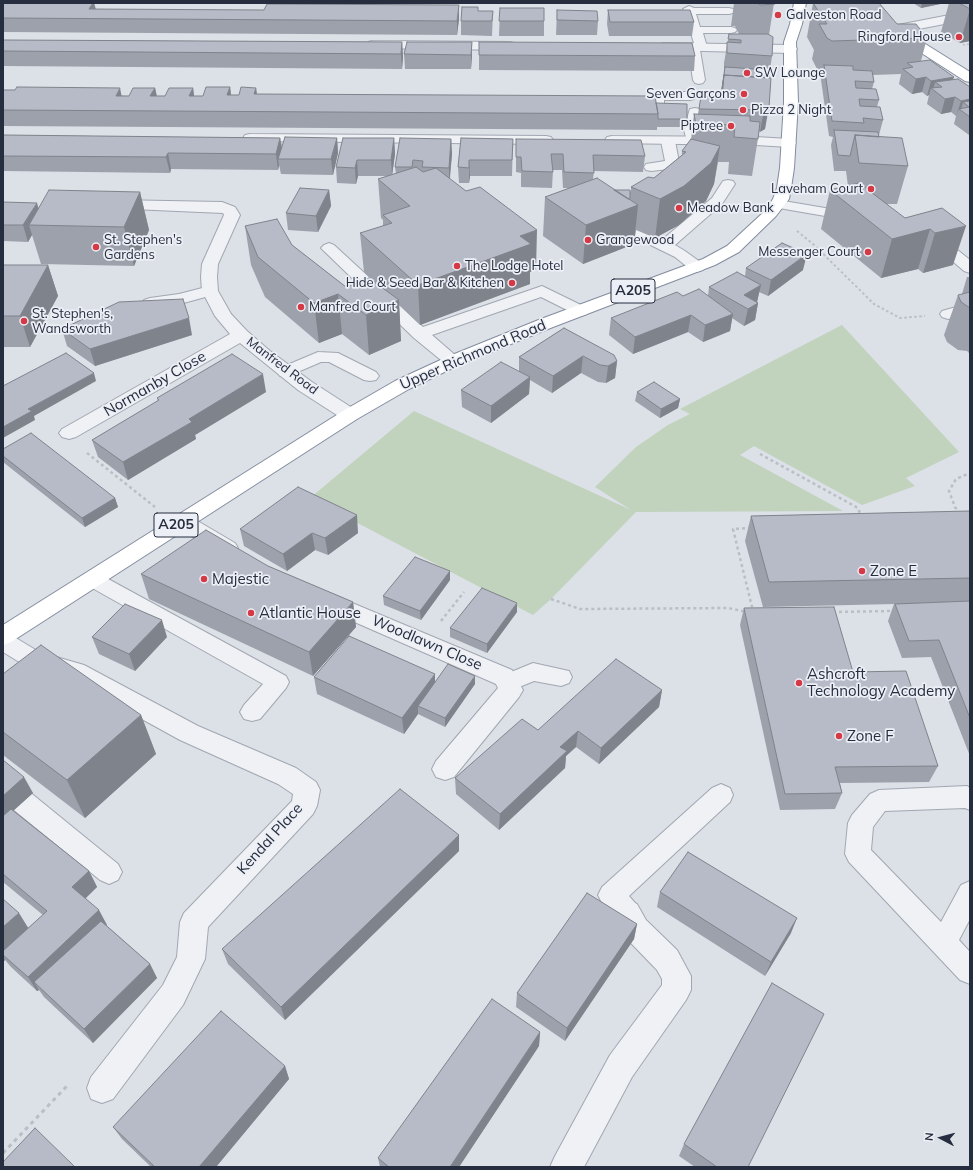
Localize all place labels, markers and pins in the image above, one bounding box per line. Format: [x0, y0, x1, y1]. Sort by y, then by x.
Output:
place label: Galveston Road [786, 7, 881, 23]
marker: Galveston Road [773, 10, 783, 20]
place label: Ringford House [858, 29, 951, 45]
marker: Ringford House [954, 32, 964, 42]
place label: SW Lounge [755, 65, 825, 81]
marker: SW Lounge [742, 68, 752, 78]
place label: Seven Garçons [646, 86, 736, 102]
marker: Seven Garçons [739, 89, 749, 99]
place label: Pizza 2 Night [751, 102, 831, 118]
marker: Pizza 2 Night [738, 105, 748, 115]
place label: Piptree [680, 118, 723, 134]
marker: Piptree [726, 121, 736, 131]
place label: Laveham Court [771, 181, 863, 197]
marker: Laveham Court [866, 184, 876, 194]
place label: Meadow Bank [687, 200, 774, 216]
marker: Meadow Bank [674, 203, 684, 213]
place label: St. Stephen's Gardens [104, 232, 182, 263]
place label: Grangewood [596, 232, 674, 248]
marker: Grangewood [583, 235, 593, 245]
marker: St. Stephen's Gardens [91, 242, 101, 252]
place label: Messenger Court [758, 244, 860, 260]
marker: Messenger Court [863, 247, 873, 257]
place label: The Lodge Hotel [465, 258, 563, 274]
marker: The Lodge Hotel [452, 261, 462, 271]
place label: Hide & Seed Bar & Kitchen [346, 275, 504, 291]
marker: Hide & Seed Bar & Kitchen [507, 278, 517, 288]
place label: Manfred Court [309, 299, 396, 315]
marker: Manfred Court [296, 302, 306, 312]
place label: St. Stephen's, Wandsworth [32, 306, 113, 337]
marker: St. Stephen's, Wandsworth [19, 316, 29, 326]
place label: Zone E [870, 562, 917, 580]
marker: Zone E [857, 566, 867, 576]
place label: Majestic [212, 570, 269, 588]
marker: Majestic [199, 574, 209, 584]
place label: Atlantic House [259, 604, 361, 622]
marker: Atlantic House [246, 608, 256, 618]
place label: Ashcroft Technology Academy [807, 665, 955, 700]
marker: Ashcroft Technology Academy [794, 678, 804, 688]
place label: Zone F [847, 727, 894, 745]
marker: Zone F [834, 731, 844, 741]

